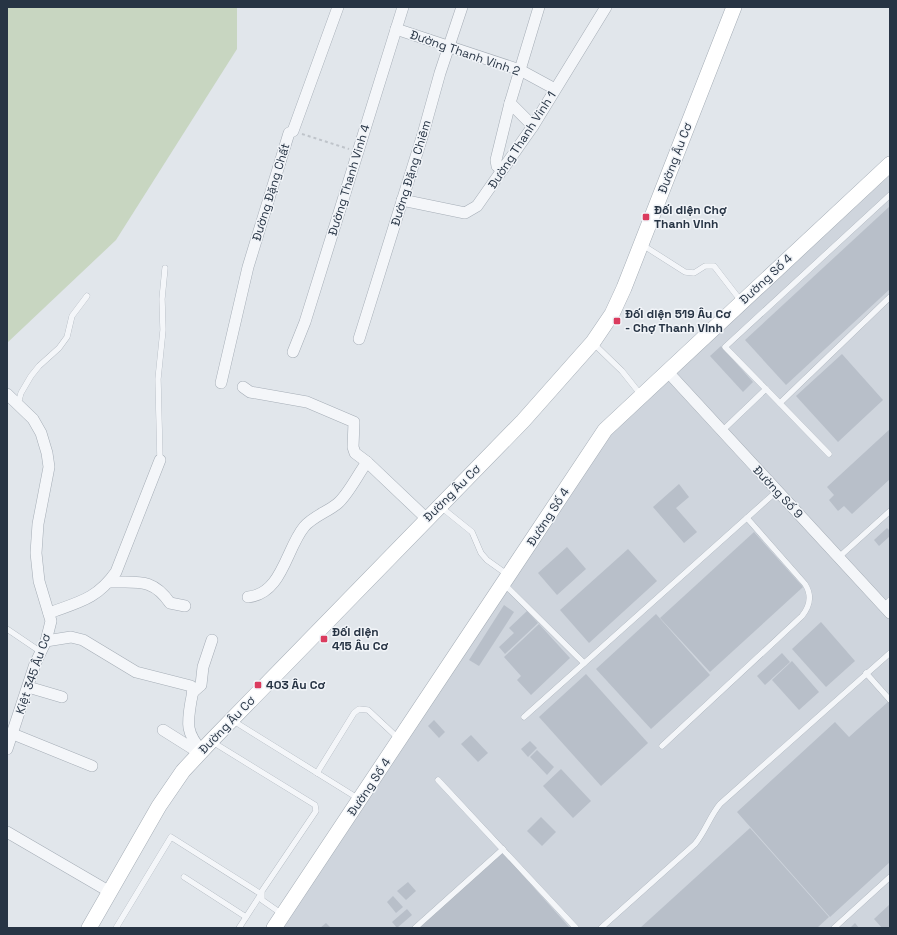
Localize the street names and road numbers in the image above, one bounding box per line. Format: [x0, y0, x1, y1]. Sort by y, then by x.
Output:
street label: Đường Thanh Vinh 2 [408, 27, 522, 79]
street label: Đường Thanh Vinh 1 [484, 88, 560, 192]
street label: Đường Đặng Chiêm [387, 118, 435, 228]
street label: Đường Âu Cơ [654, 120, 696, 196]
street label: Đường Thanh Vinh 4 [324, 122, 374, 238]
street label: Đường Đặng Chất [249, 141, 293, 243]
street label: Đường Số 4 [736, 250, 796, 308]
street label: Đường Âu Cơ [420, 461, 484, 525]
street label: Đường Số 9 [749, 462, 807, 522]
street label: Đường Số 4 [523, 484, 573, 549]
street label: Kiệt 345 Âu Cơ [12, 631, 54, 716]
street label: Đường Âu Cơ [195, 692, 259, 757]
street label: Đường Số 4 [344, 754, 395, 819]

